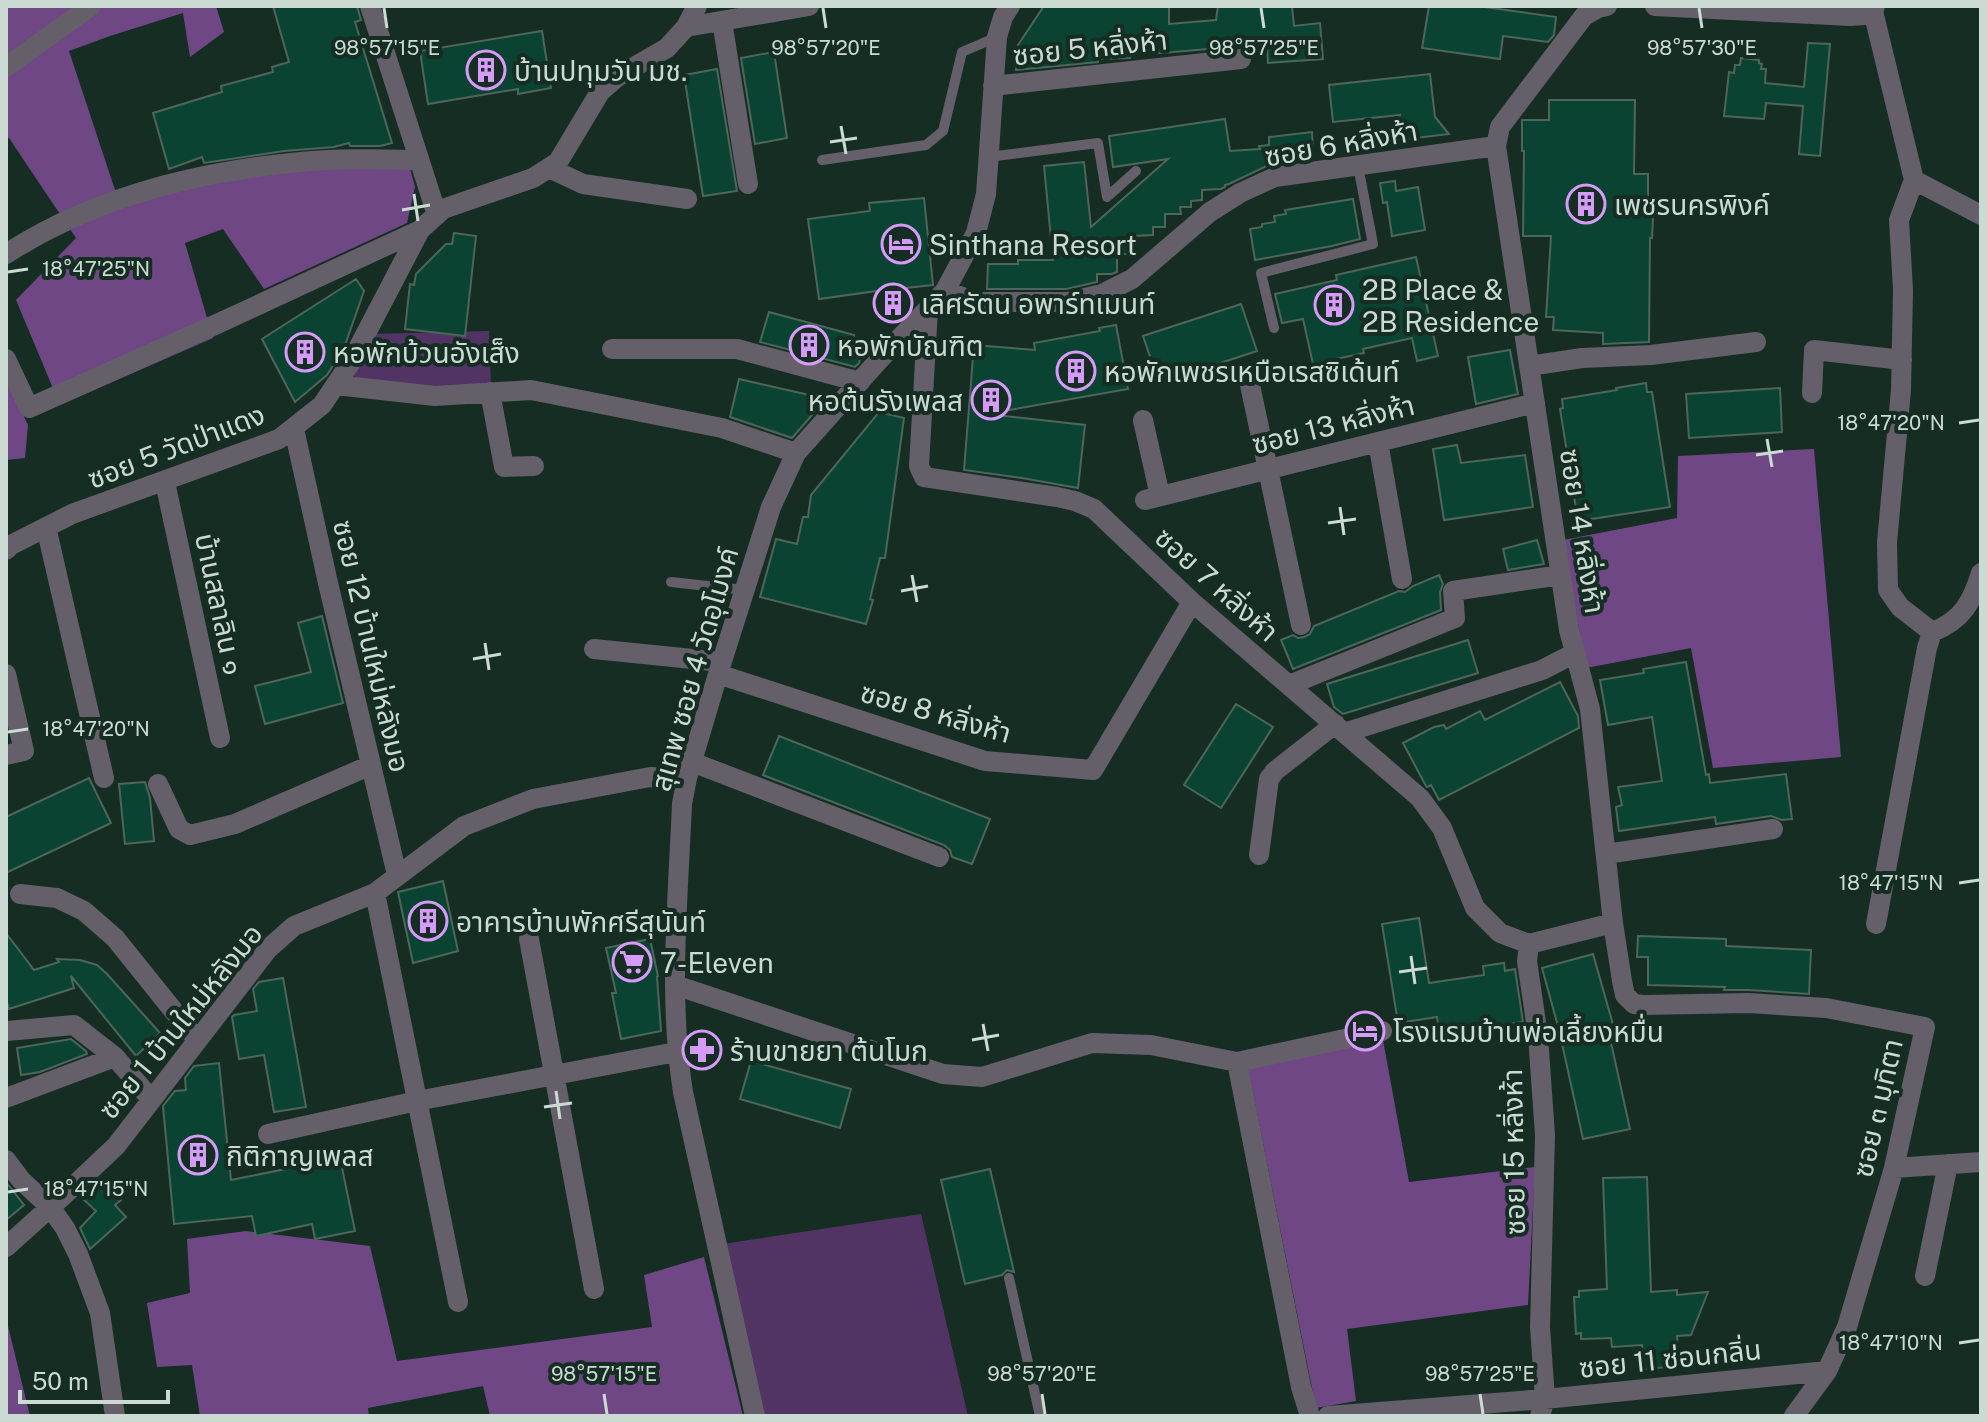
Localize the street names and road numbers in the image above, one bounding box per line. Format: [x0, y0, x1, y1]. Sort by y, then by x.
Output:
street label: ซอย 5 หลิ่งห้า [1011, 22, 1169, 72]
street label: ซอย 6 หลิ่งห้า [1262, 113, 1420, 173]
street label: ซอย 13 หลิ่งห้า [1248, 388, 1418, 460]
street label: ซอย 5 วัดป่าแดง [83, 397, 269, 495]
street label: ซอย 14 หลิ่งห้า [1554, 446, 1613, 616]
street label: ซอย 12 บ้านใหม่หลังมอ [327, 517, 417, 775]
street label: ซอย 7 หลิ่งห้า [1149, 520, 1285, 648]
street label: บ้านสลาลิน ๑ [189, 530, 251, 678]
street label: สุเทพ ซอย 4 วัดอุโมงค์ [643, 543, 746, 795]
street label: ซอย 8 หลิ่งห้า [857, 674, 1015, 749]
street label: ซอย 1 บ้านใหม่หลังมอ [91, 917, 269, 1125]
street label: ซอย ๓ มุทิตา [1845, 1036, 1910, 1181]
street label: ซอย 15 หลิ่งห้า [1495, 1068, 1531, 1236]
street label: ซอย 11 ซ่อนกลิ่น [1577, 1332, 1763, 1384]

